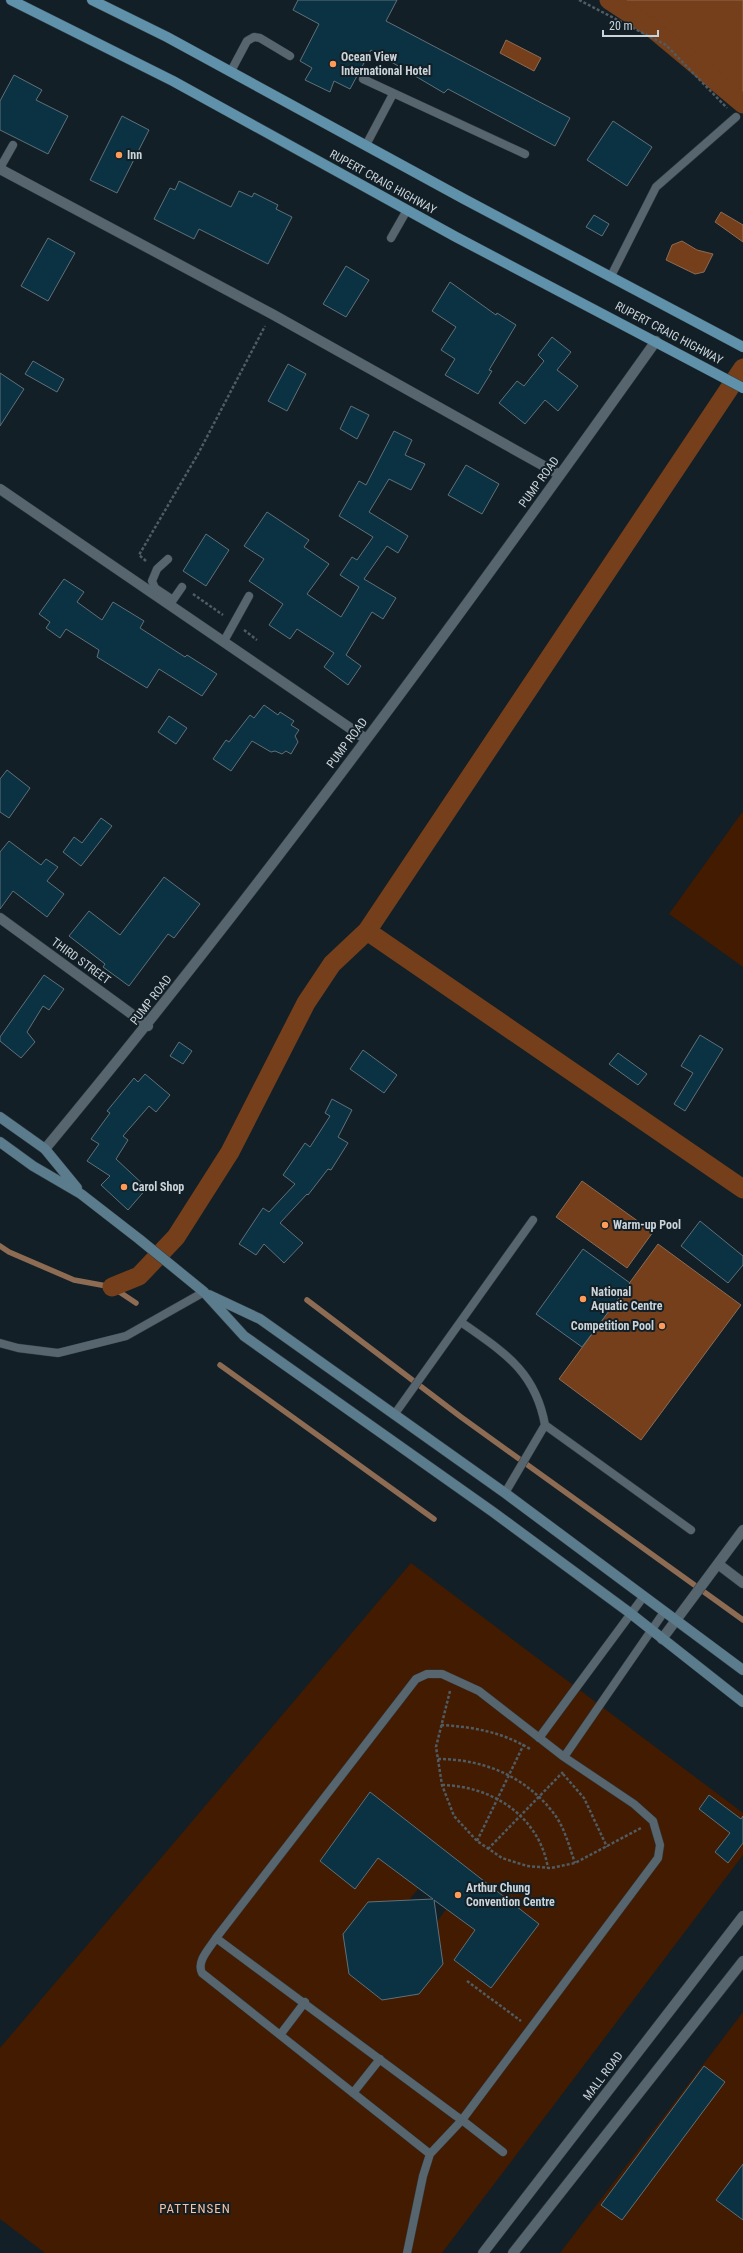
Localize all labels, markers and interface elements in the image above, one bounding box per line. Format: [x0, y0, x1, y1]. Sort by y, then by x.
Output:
scale bar [603, 12, 658, 38]
text: 20 m [609, 19, 633, 33]
place label: Ocean View International Hotel [341, 50, 431, 78]
marker: Ocean View International Hotel [328, 59, 338, 69]
street label: RUPERT CRAIG HIGHWAY [327, 147, 439, 218]
place label: Inn [127, 148, 142, 162]
marker: Inn [114, 150, 124, 160]
street label: RUPERT CRAIG HIGHWAY [613, 299, 726, 368]
street label: PUMP ROAD [516, 454, 562, 510]
street label: PUMP ROAD [324, 715, 370, 771]
street label: THIRD STREET [49, 935, 113, 987]
street label: PUMP ROAD [127, 972, 175, 1028]
place label: Carol Shop [132, 1180, 184, 1194]
marker: Carol Shop [119, 1182, 129, 1192]
place label: Warm-up Pool [613, 1218, 681, 1232]
marker: Warm-up Pool [600, 1220, 610, 1230]
place label: National Aquatic Centre [591, 1285, 663, 1313]
marker: National Aquatic Centre [578, 1294, 588, 1304]
place label: Competition Pool [571, 1319, 654, 1333]
marker: Competition Pool [657, 1321, 667, 1331]
place label: Arthur Chung Convention Centre [466, 1881, 555, 1909]
marker: Arthur Chung Convention Centre [453, 1890, 463, 1900]
street label: MALL ROAD [580, 2049, 626, 2103]
district label: PATTENSEN [159, 2201, 231, 2216]

